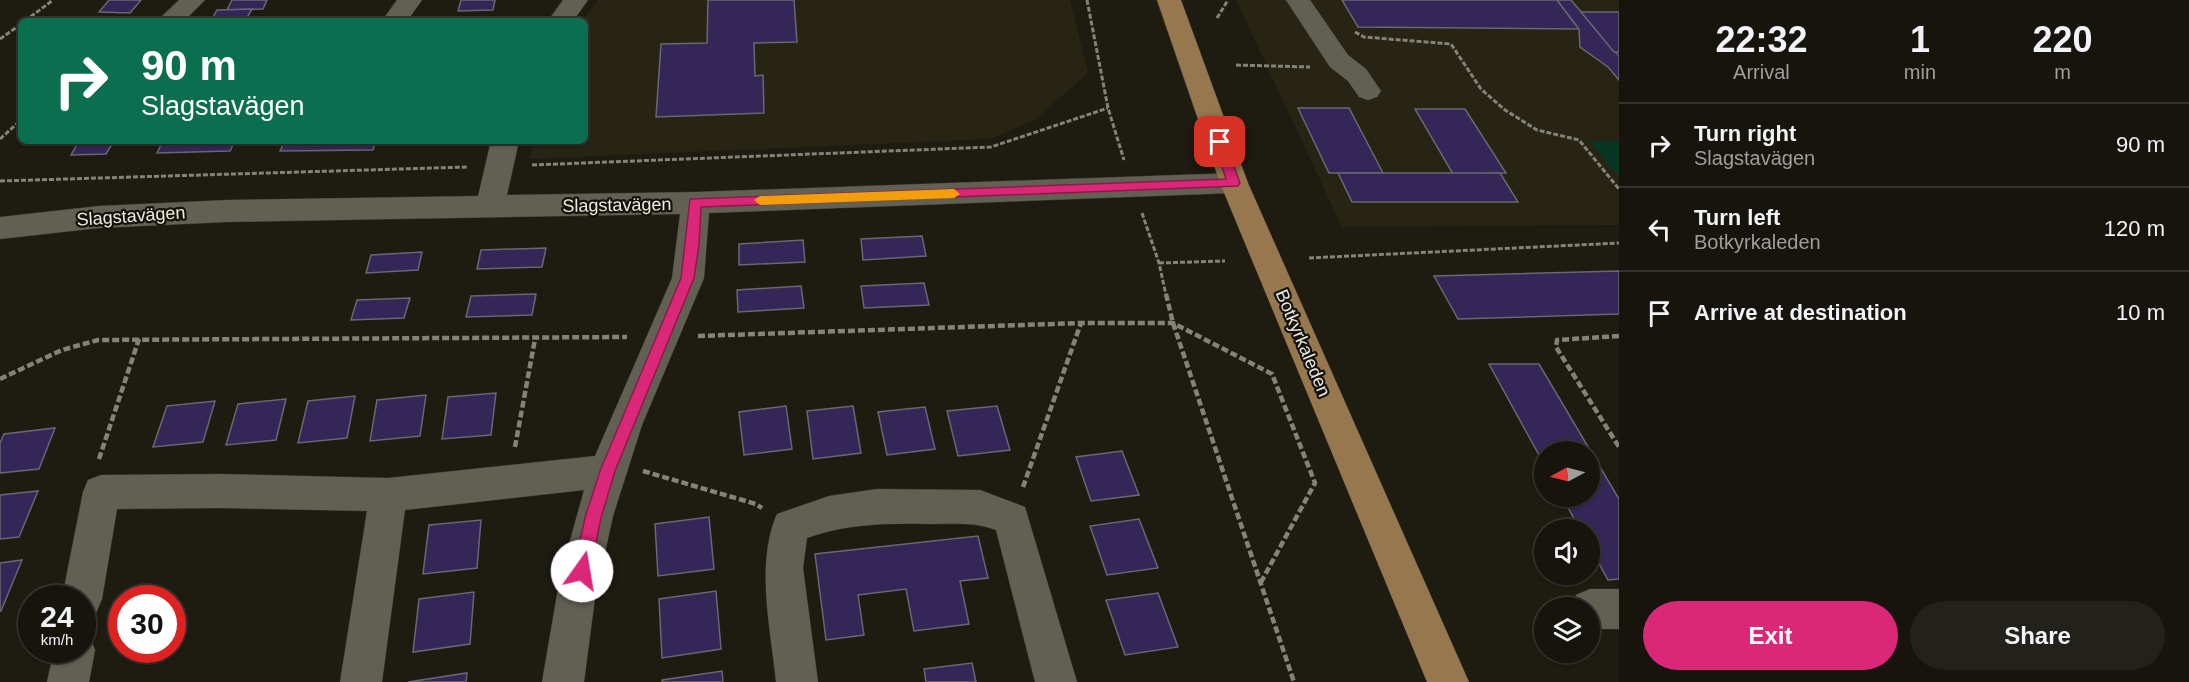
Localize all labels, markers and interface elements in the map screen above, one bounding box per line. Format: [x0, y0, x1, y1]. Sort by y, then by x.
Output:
text: 22:32 [1715, 19, 1807, 60]
text: 1 [1910, 19, 1930, 60]
text: 220 [2032, 19, 2093, 60]
icon: right [42, 42, 120, 120]
text: 90 m [141, 42, 237, 89]
text: Arrival [1733, 61, 1790, 83]
text: min [1904, 61, 1936, 83]
text: m [2054, 61, 2071, 83]
text: Slagstavägen [141, 91, 305, 121]
pin [1194, 116, 1245, 167]
text: Turn right [1694, 121, 1796, 146]
icon: arrive [1203, 125, 1236, 158]
icon: right [1643, 129, 1676, 162]
text: 90 m [2116, 132, 2165, 157]
text: Slagstavägen [1694, 147, 1815, 169]
street label: Slagstavägen [562, 194, 672, 216]
street label: Slagstavägen [76, 202, 186, 230]
text: Turn left [1694, 205, 1780, 230]
icon: left [1643, 213, 1676, 246]
text: 120 m [2104, 216, 2165, 241]
text: Botkyrkaleden [1694, 231, 1821, 253]
street label: Botkyrkaleden [1272, 287, 1334, 399]
icon: arrive [1643, 297, 1676, 330]
text: Arrive at destination [1694, 300, 1907, 325]
text: 10 m [2116, 300, 2165, 325]
north arrow [1534, 441, 1600, 507]
map controls [1534, 441, 1600, 663]
button: sound [1534, 519, 1600, 585]
position arrow [550, 539, 614, 603]
speed limit sign: 30 [108, 585, 186, 663]
button: layers [1534, 597, 1600, 663]
text: 24 [40, 600, 74, 633]
button: Exit [1643, 601, 1898, 670]
button: Share [1910, 601, 2165, 670]
text: km/h [41, 631, 73, 648]

